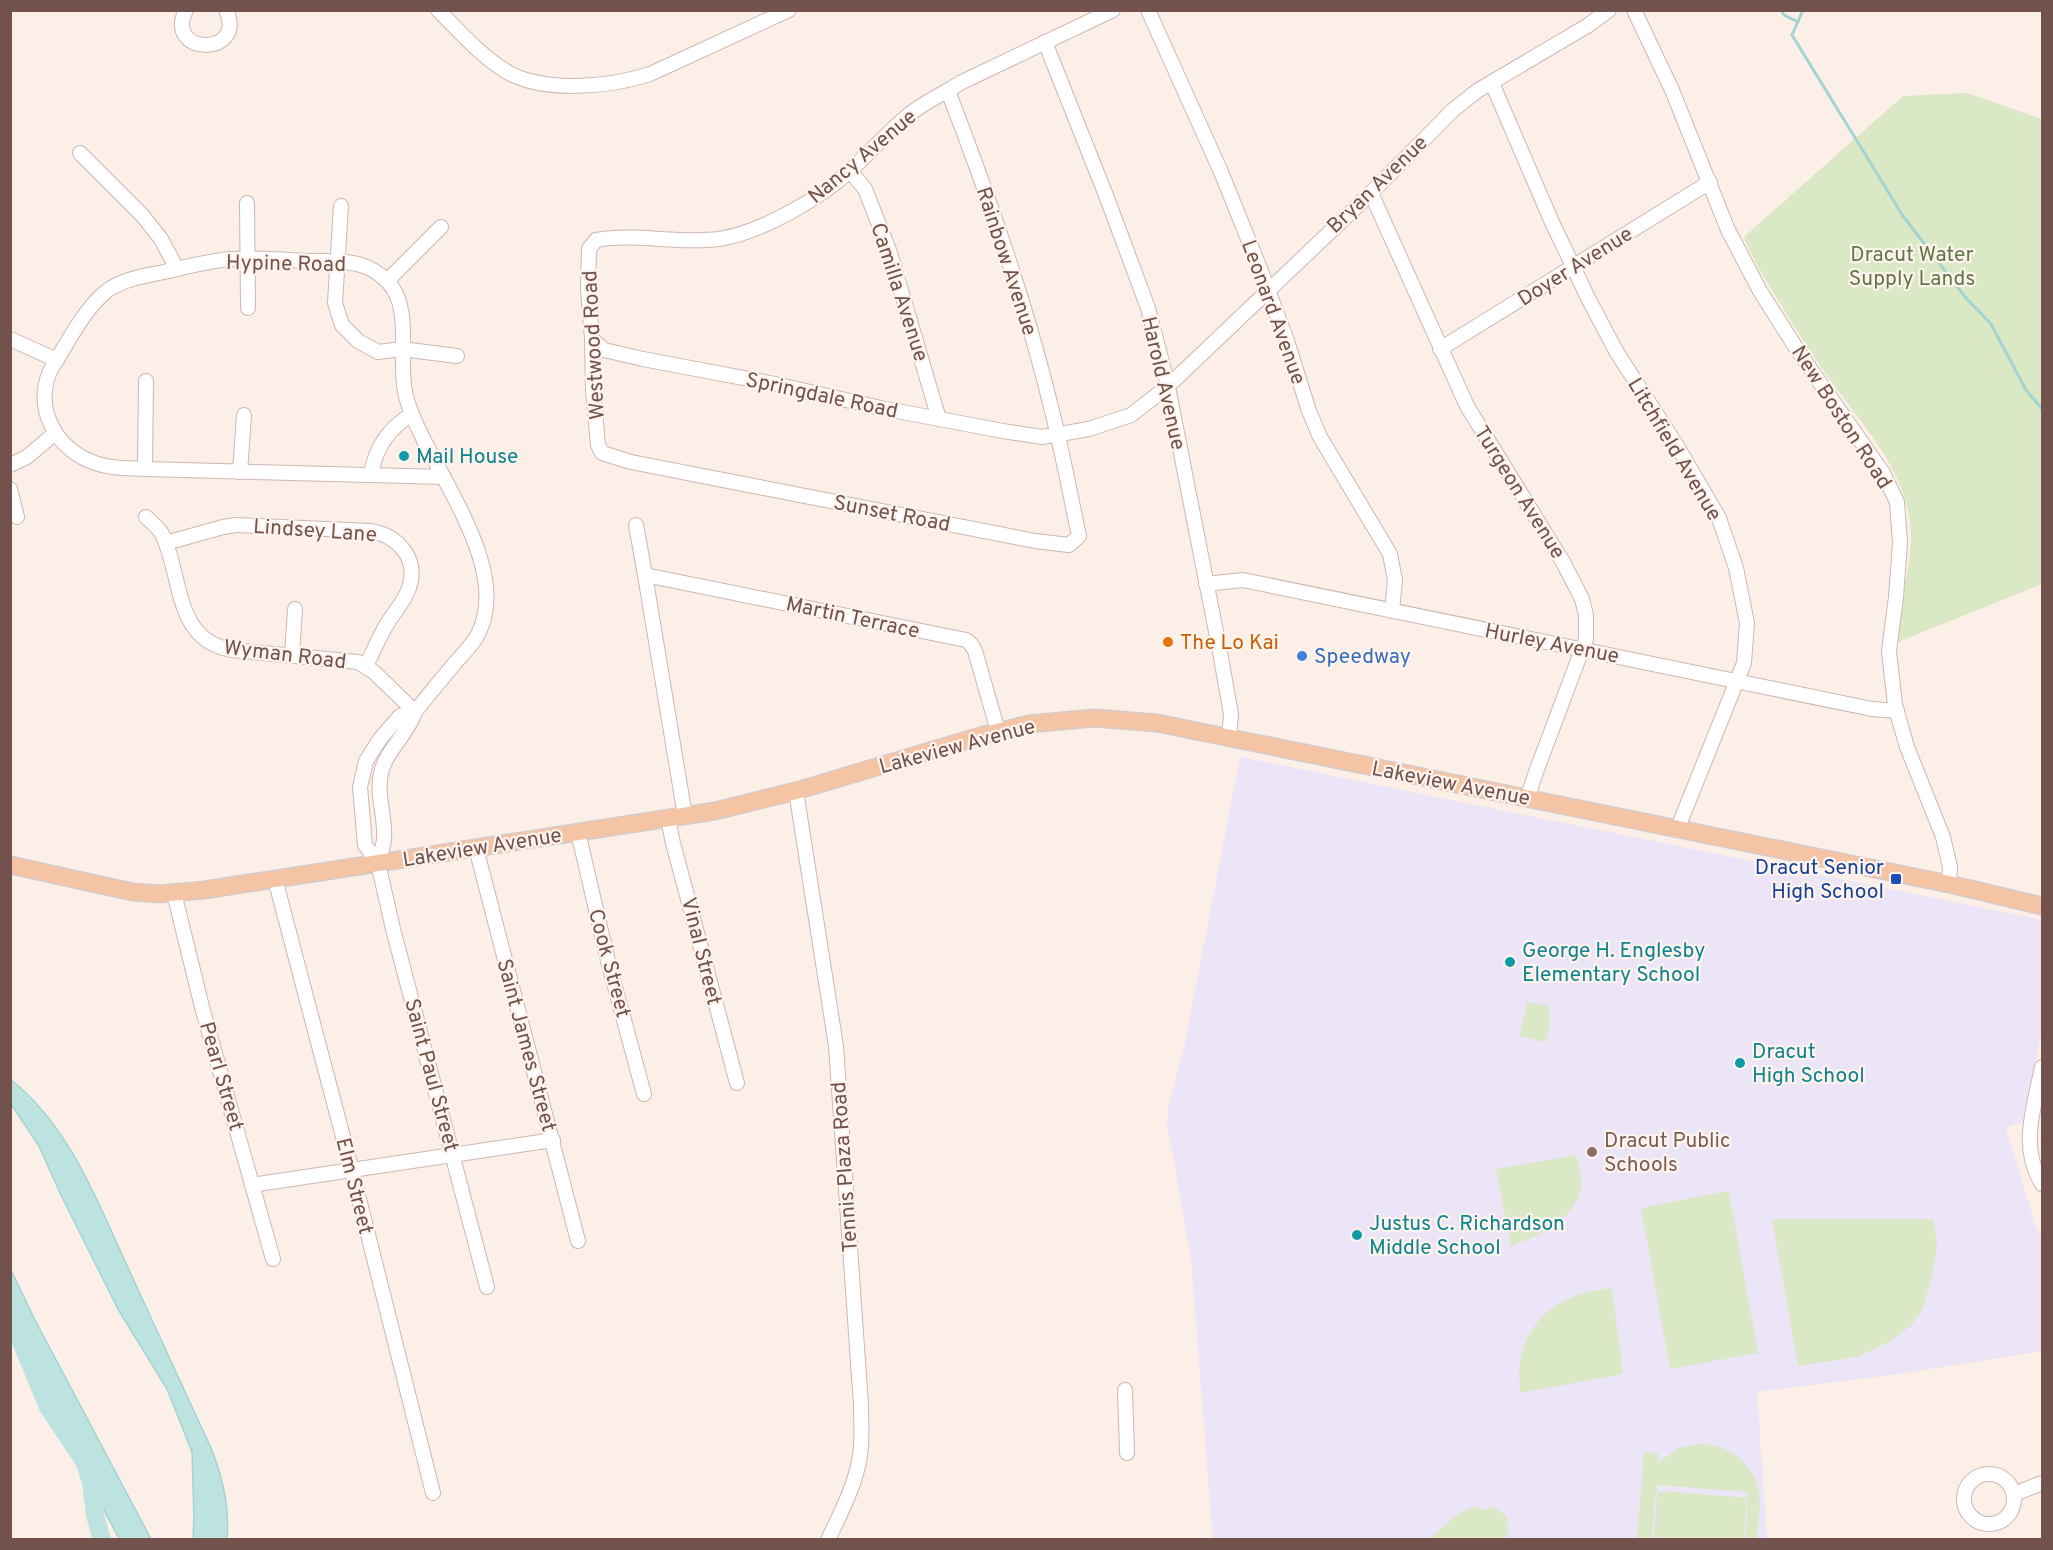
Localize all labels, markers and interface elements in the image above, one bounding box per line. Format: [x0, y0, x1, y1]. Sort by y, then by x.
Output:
street label: Nancy Avenue [803, 104, 923, 210]
street label: Bryan Avenue [1322, 130, 1434, 240]
street label: Rainbow Avenue [969, 184, 1042, 339]
street label: Camilla Avenue [863, 220, 934, 365]
street label: Doyer Avenue [1513, 221, 1638, 313]
street label: Leonard Avenue [1234, 236, 1311, 389]
park label: Dracut Water Supply Lands [1849, 242, 1975, 293]
street label: Hypine Road [226, 250, 346, 279]
street label: Westwood Road [577, 269, 612, 420]
street label: Harold Avenue [1134, 314, 1191, 453]
street label: New Boston Road [1784, 341, 1897, 495]
street label: Springdale Road [743, 367, 900, 426]
street label: Litchfield Avenue [1620, 373, 1727, 526]
street label: Turgeon Avenue [1467, 421, 1570, 564]
place label: Mail House [416, 444, 518, 471]
marker: Mail House [397, 449, 411, 463]
street label: Sunset Road [831, 490, 952, 539]
street label: Lindsey Lane [252, 514, 378, 549]
street label: Martin Terrace [783, 591, 922, 646]
street label: Hurley Avenue [1482, 618, 1621, 671]
place label: The Lo Kai [1180, 630, 1279, 657]
street label: Wyman Road [222, 635, 348, 676]
marker: The Lo Kai [1161, 635, 1175, 649]
place label: Speedway [1314, 644, 1411, 671]
marker: Speedway [1295, 649, 1309, 663]
street label: Lakeview Avenue [876, 714, 1038, 781]
street label: Lakeview Avenue [1369, 756, 1532, 813]
street label: Lakeview Avenue [401, 823, 564, 874]
place label: Dracut Senior High School [1755, 855, 1884, 906]
marker: Dracut Senior High School [1889, 872, 1903, 886]
street label: Vinal Street [674, 895, 727, 1008]
street label: Cook Street [581, 906, 636, 1021]
place label: George H. Englesby Elementary School [1522, 938, 1705, 989]
marker: George H. Englesby Elementary School [1503, 955, 1517, 969]
street label: Saint James Street [489, 956, 562, 1135]
street label: Saint Paul Street [397, 996, 464, 1155]
street label: Pearl Street [192, 1019, 249, 1134]
place label: Dracut High School [1752, 1039, 1865, 1090]
marker: Dracut High School [1733, 1056, 1747, 1070]
street label: Tennis Plaza Road [826, 1081, 865, 1253]
place label: Dracut Public Schools [1604, 1128, 1730, 1179]
street label: Elm Street [329, 1135, 379, 1237]
marker: Dracut Public Schools [1585, 1145, 1599, 1159]
place label: Justus C. Richardson Middle School [1369, 1211, 1565, 1262]
marker: Justus C. Richardson Middle School [1350, 1228, 1364, 1242]

